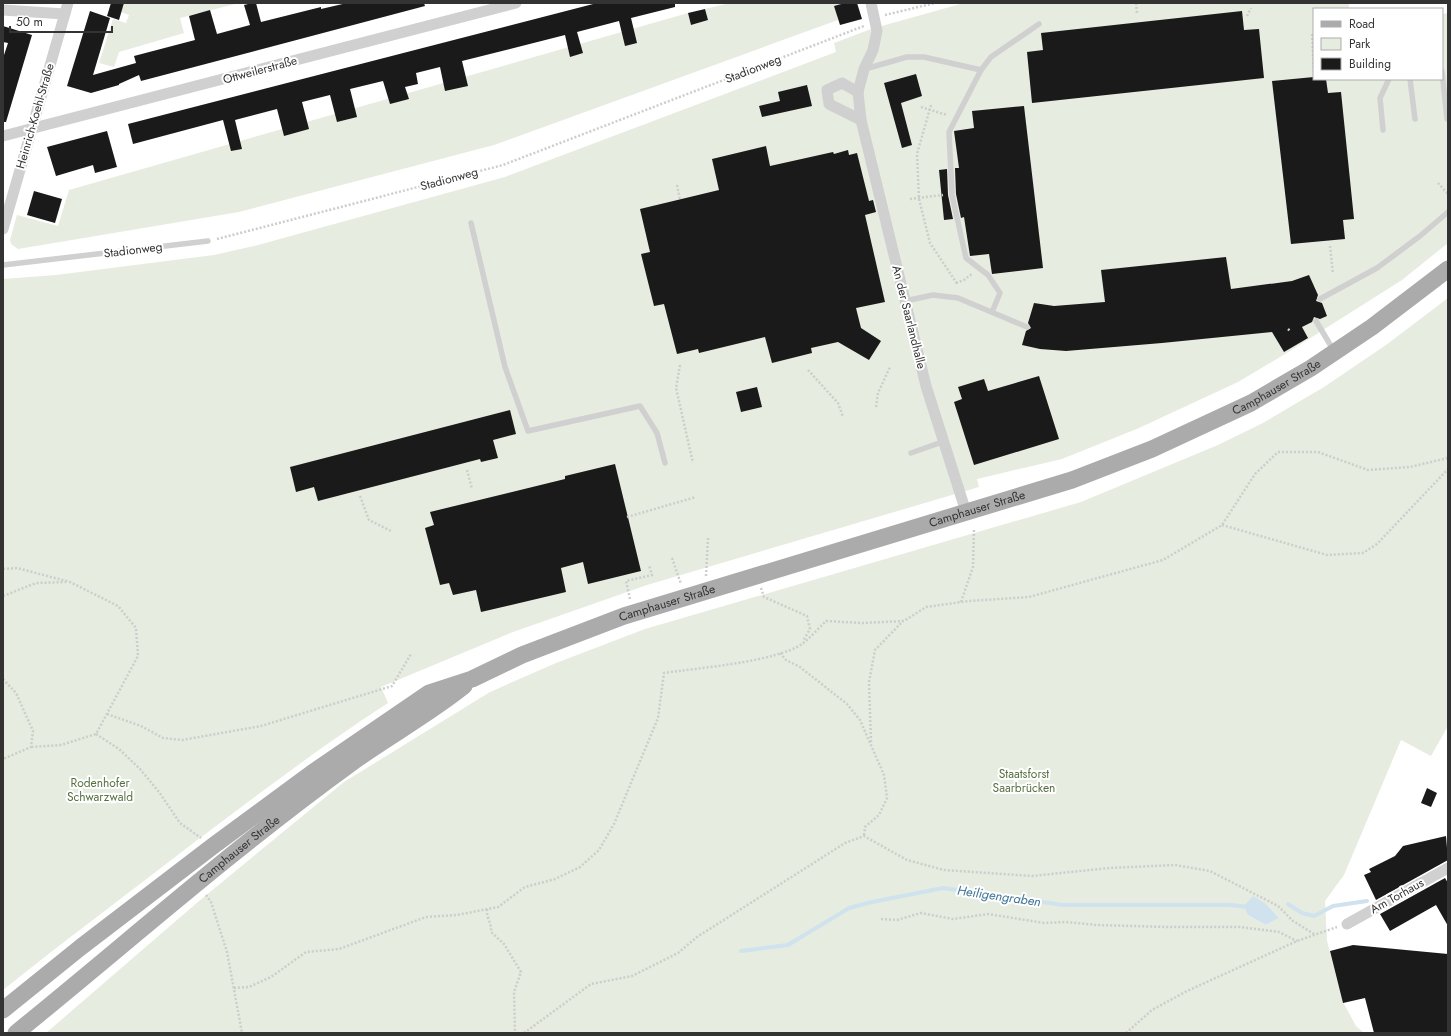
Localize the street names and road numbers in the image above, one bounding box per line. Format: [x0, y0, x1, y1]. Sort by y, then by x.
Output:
street label: Stadionweg [722, 50, 784, 88]
street label: Ottweilerstraße [221, 51, 299, 89]
street label: Heinrich-Koehl-Straße [11, 61, 59, 171]
street label: Stadionweg [418, 163, 480, 195]
street label: Stadionweg [103, 237, 163, 263]
street label: An der Saarlandhalle [887, 263, 931, 371]
street label: Camphauser Straße [1229, 355, 1324, 420]
street label: Camphauser Straße [927, 486, 1027, 532]
street label: Camphauser Straße [616, 580, 717, 626]
street label: Camphauser Straße [195, 811, 284, 888]
street label: Am Torhaus [1367, 874, 1427, 918]

